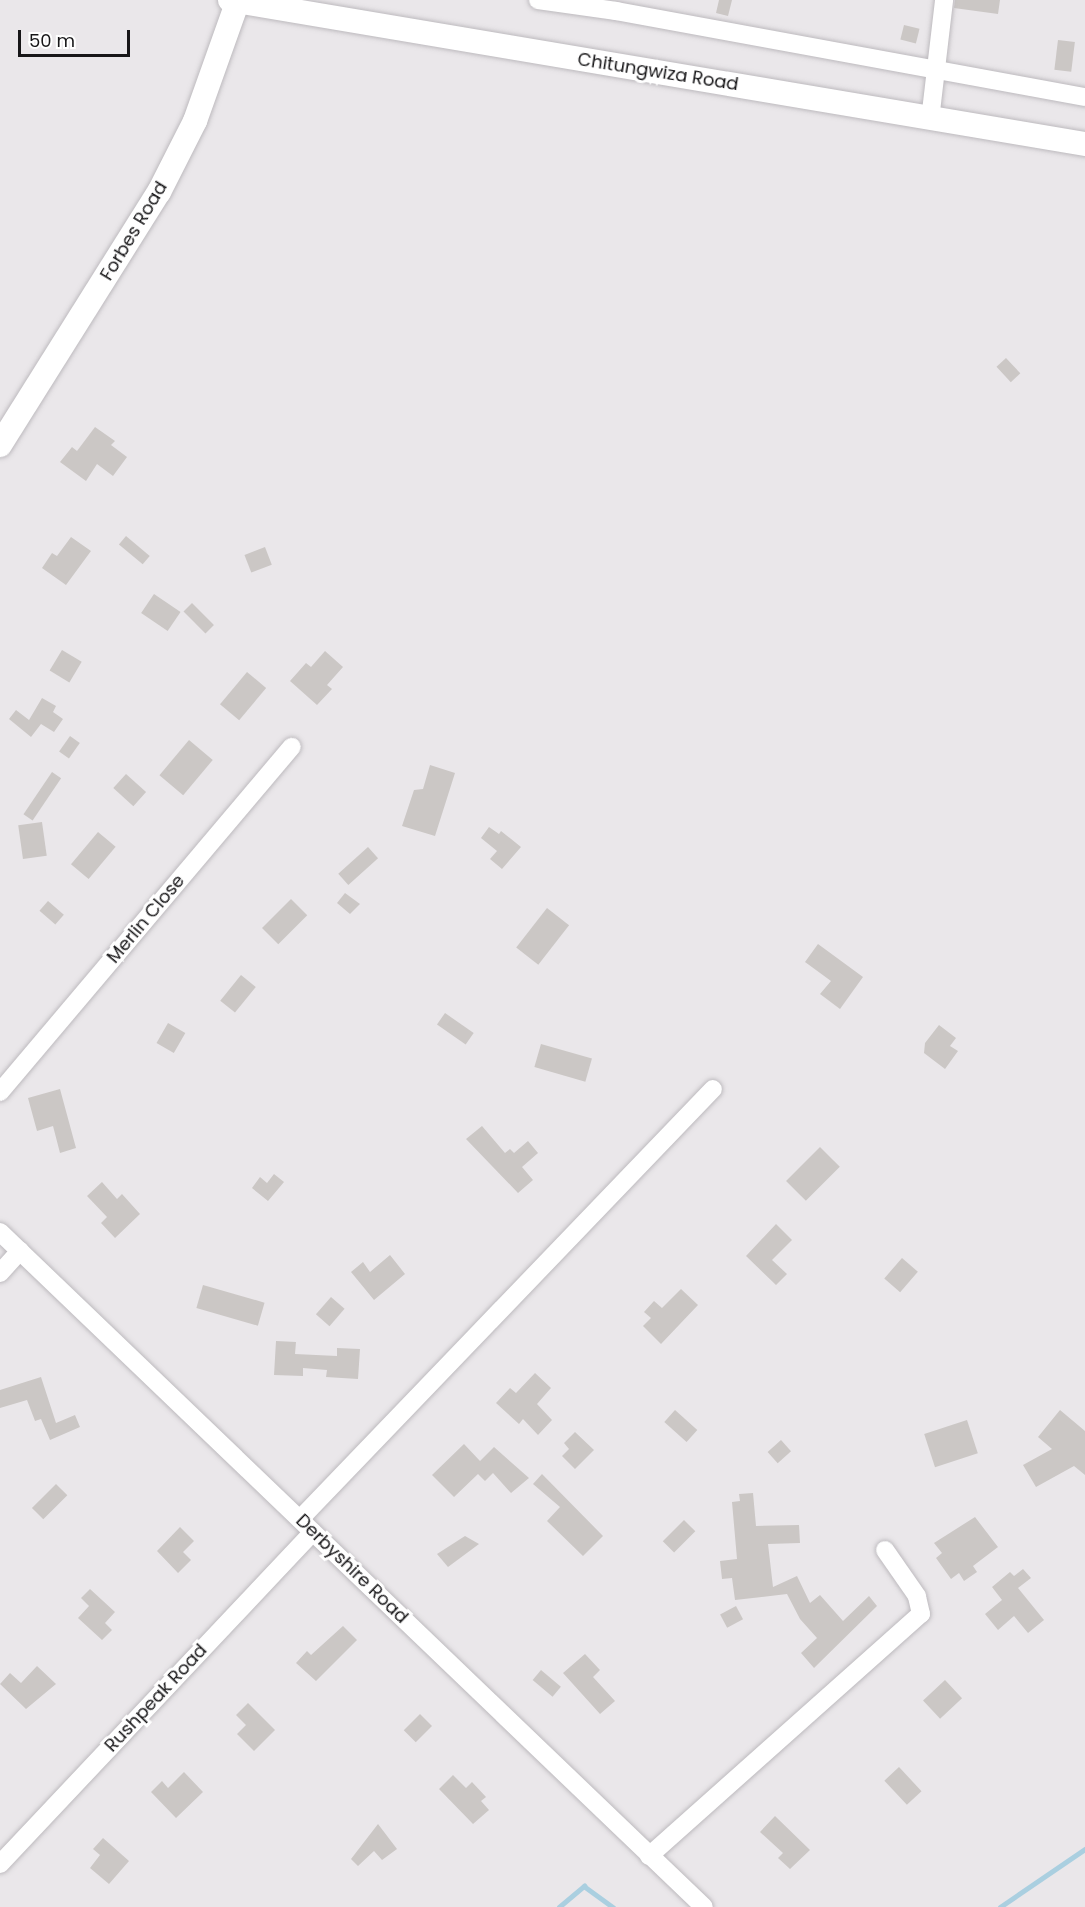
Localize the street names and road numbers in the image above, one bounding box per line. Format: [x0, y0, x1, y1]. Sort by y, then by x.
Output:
street label: Chitungwiza Road [576, 49, 740, 95]
street label: Forbes Road [96, 178, 172, 284]
street label: Merlin Close [103, 870, 189, 968]
street label: Derbyshire Road [291, 1510, 413, 1628]
street label: Rushpeak Road [100, 1640, 212, 1756]

